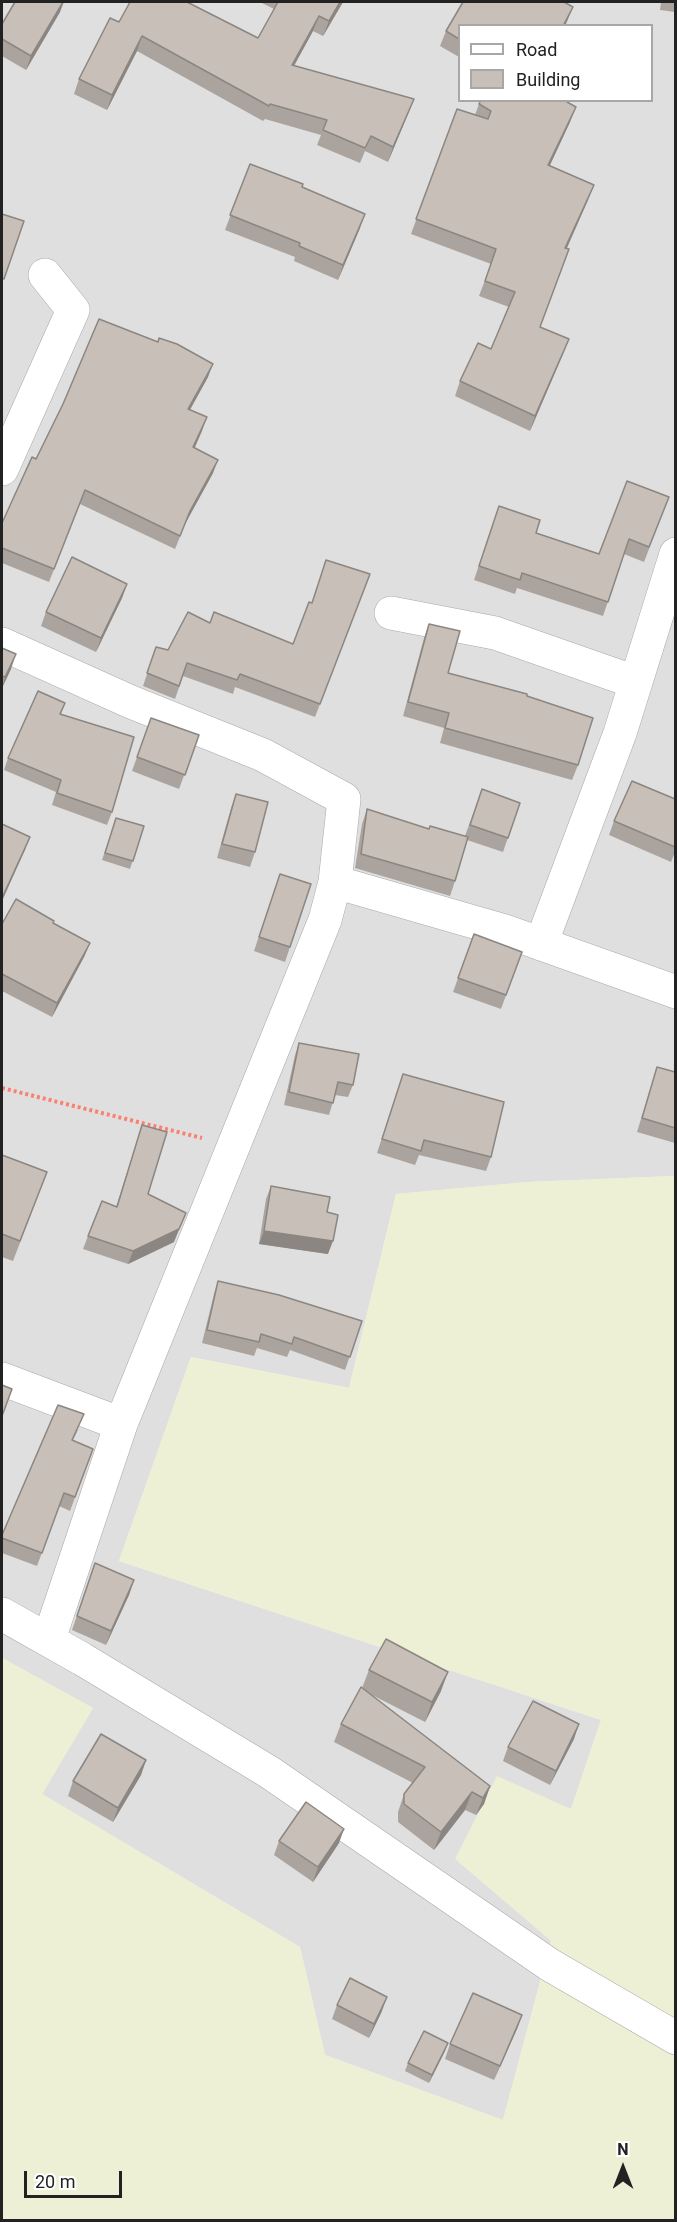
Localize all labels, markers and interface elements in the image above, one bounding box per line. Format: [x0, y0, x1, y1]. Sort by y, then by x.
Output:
legend [458, 24, 653, 102]
text: Road [516, 39, 557, 60]
text: Building [516, 69, 580, 90]
north arrow [593, 2138, 653, 2198]
text: N [617, 2140, 629, 2159]
scale bar [27, 2159, 124, 2197]
text: 20 m [35, 2171, 75, 2192]

